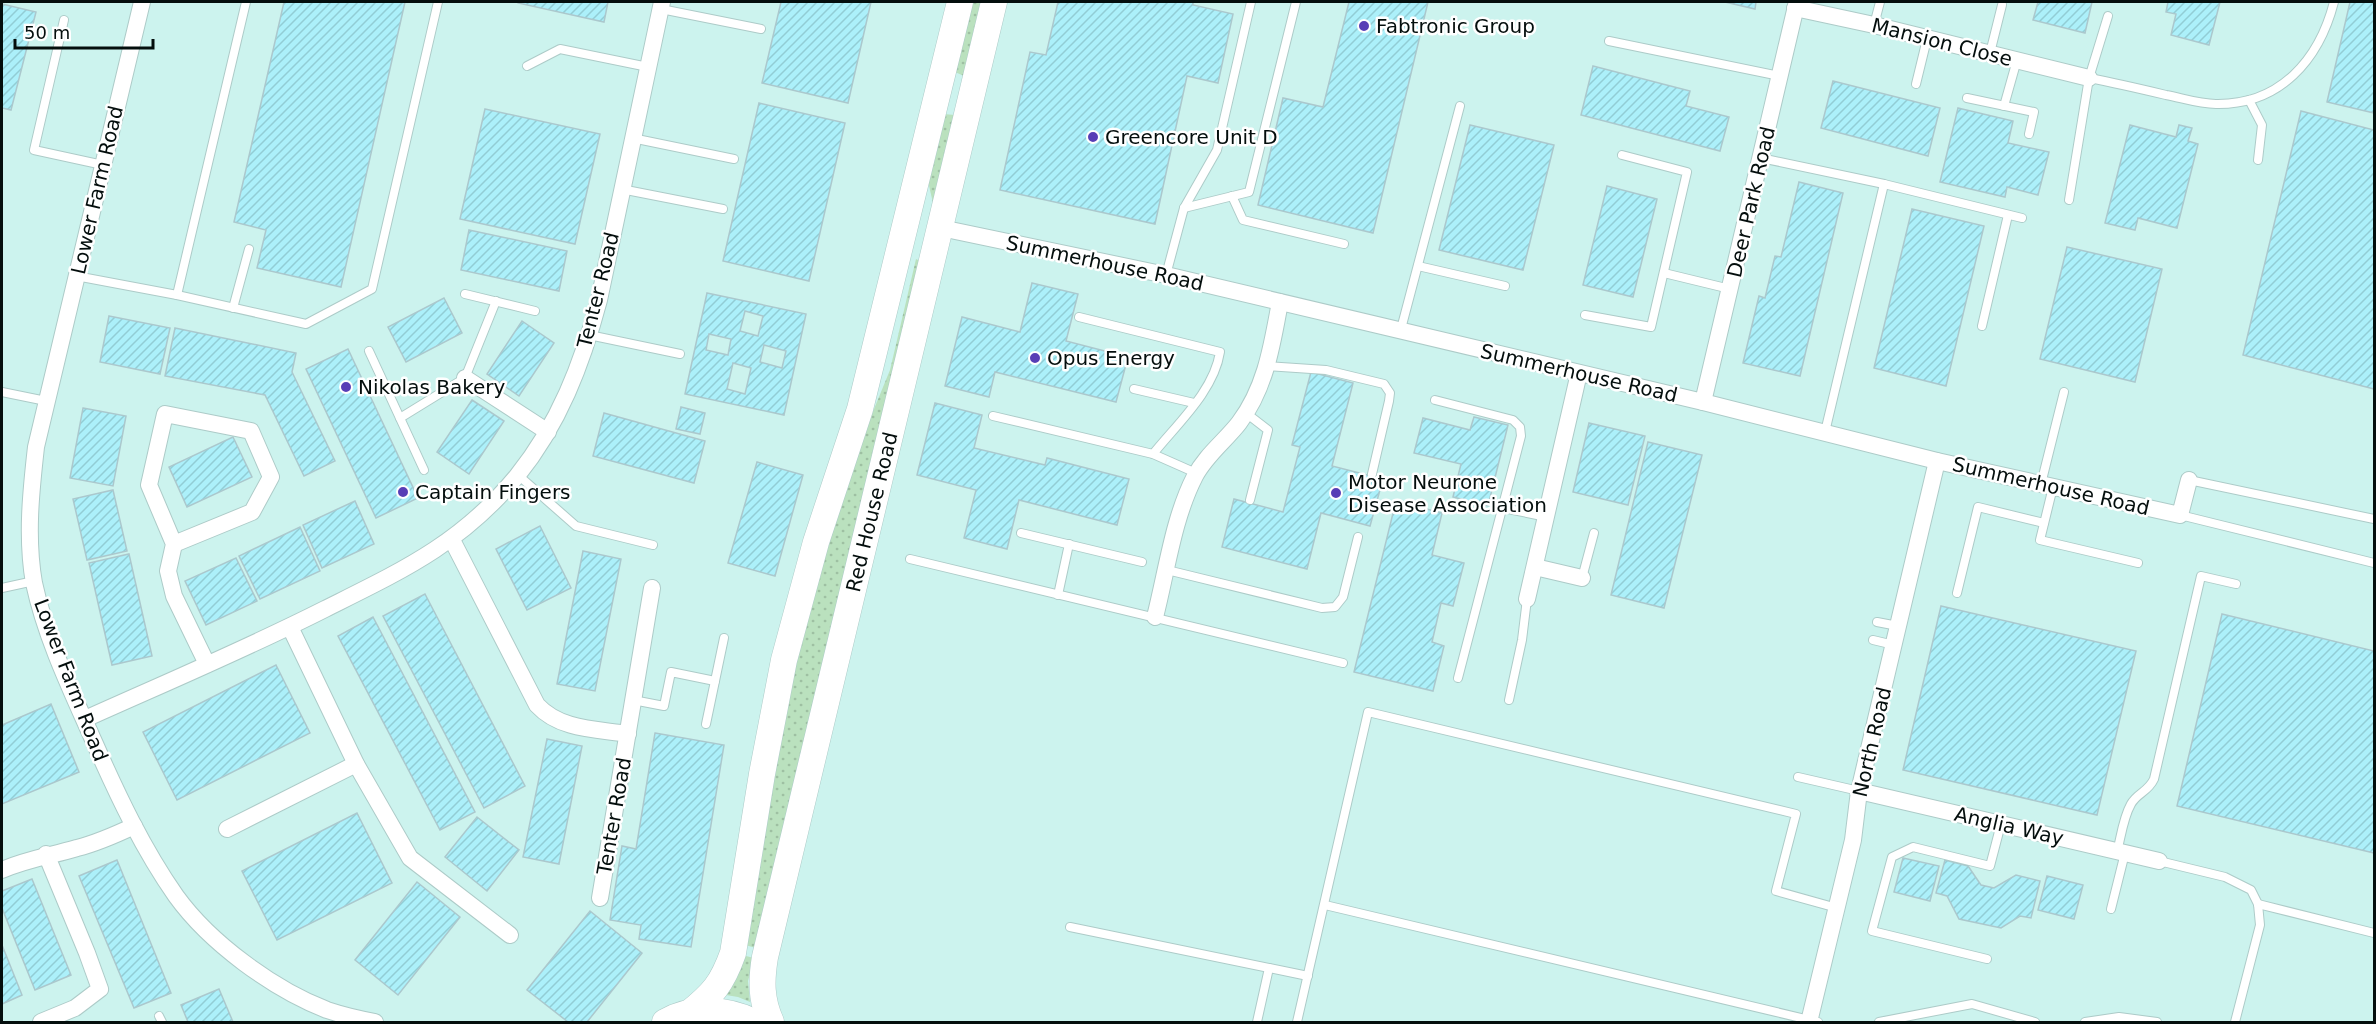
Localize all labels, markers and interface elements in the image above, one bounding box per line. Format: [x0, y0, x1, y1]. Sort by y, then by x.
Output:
scale bar [15, 12, 153, 50]
street label: Mansion Close [1869, 13, 2015, 71]
place label: Fabtronic Group [1376, 14, 1535, 38]
marker: Fabtronic Group [1357, 19, 1371, 33]
text: 50 m [24, 22, 70, 43]
street label: Lower Farm Road [66, 103, 128, 277]
street label: Deer Park Road [1722, 124, 1780, 280]
place label: Greencore Unit D [1105, 125, 1278, 149]
marker: Greencore Unit D [1086, 130, 1100, 144]
street label: Tenter Road [572, 230, 624, 351]
street label: Summerhouse Road [1004, 230, 1206, 296]
street label: Summerhouse Road [1478, 339, 1680, 407]
place label: Opus Energy [1047, 346, 1175, 370]
marker: Opus Energy [1028, 351, 1042, 365]
place label: Nikolas Bakery [358, 375, 506, 399]
marker: Nikolas Bakery [339, 380, 353, 394]
street label: Red House Road [841, 430, 902, 594]
street label: Summerhouse Road [1950, 452, 2152, 520]
place label: Motor Neurone Disease Association [1348, 470, 1547, 517]
place label: Captain Fingers [415, 480, 571, 504]
marker: Captain Fingers [396, 485, 410, 499]
marker: Motor Neurone Disease Association [1329, 486, 1343, 500]
street label: Lower Farm Road [29, 595, 113, 765]
street label: North Road [1848, 684, 1896, 800]
street label: Tenter Road [592, 755, 636, 878]
street label: Anglia Way [1952, 802, 2066, 850]

